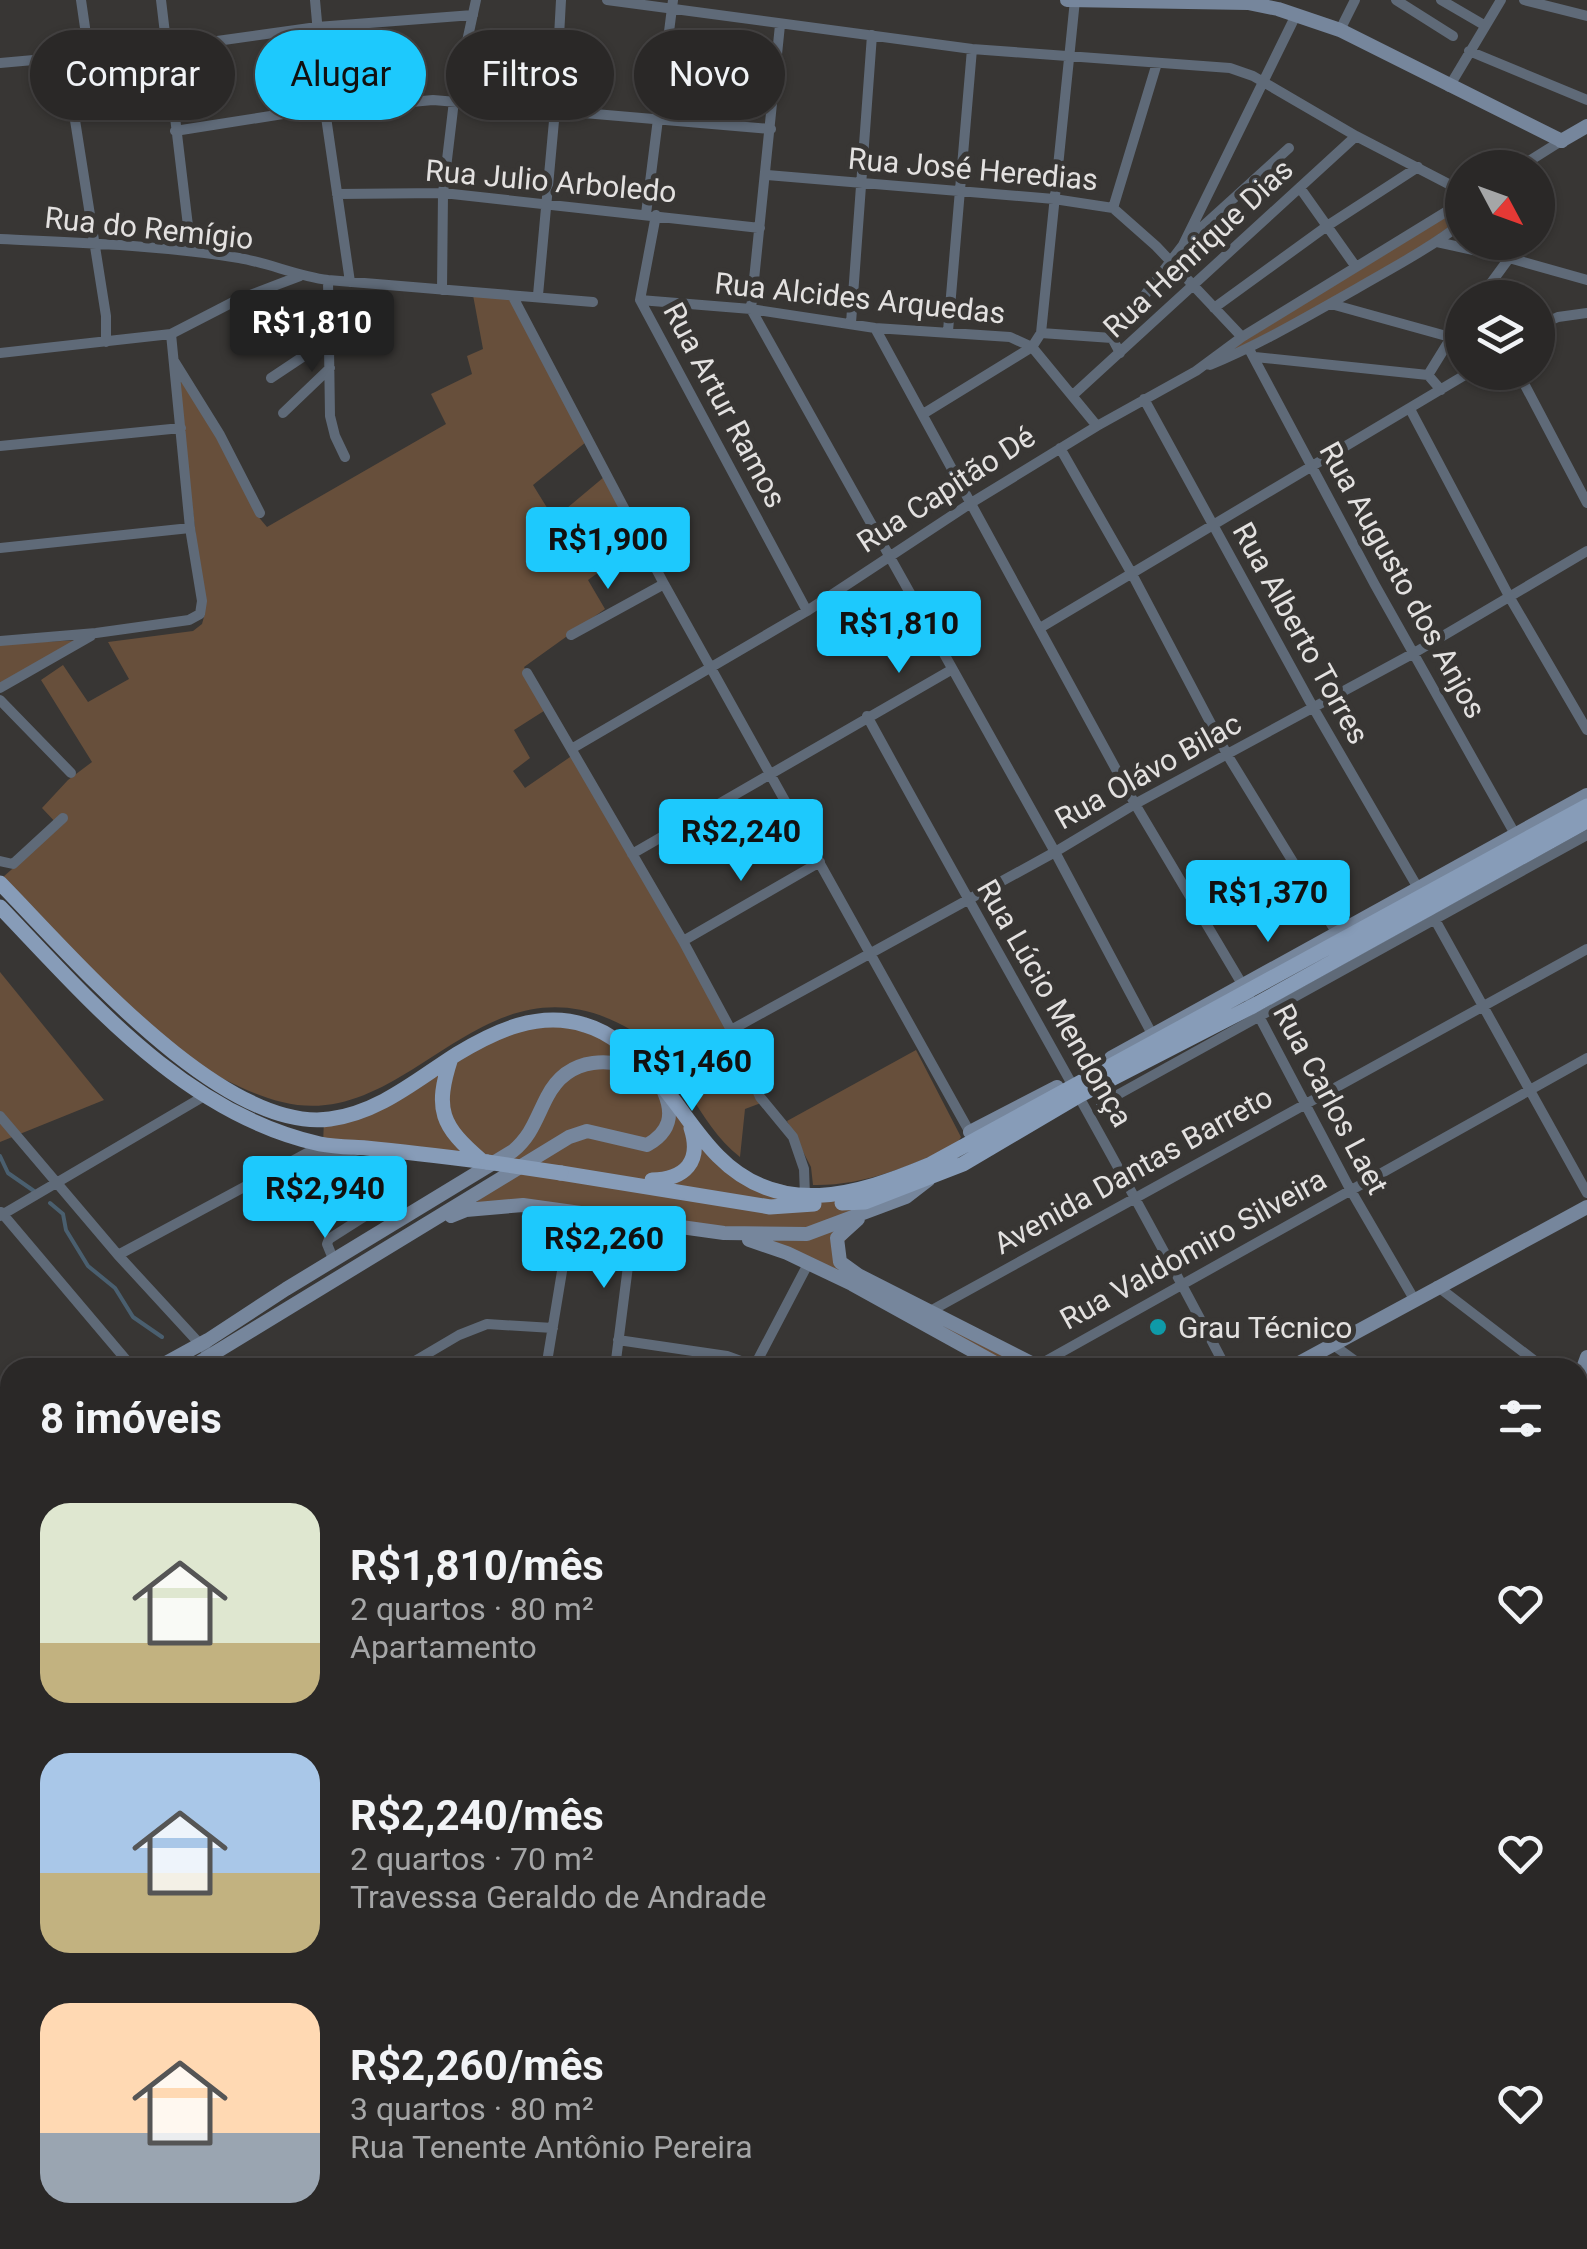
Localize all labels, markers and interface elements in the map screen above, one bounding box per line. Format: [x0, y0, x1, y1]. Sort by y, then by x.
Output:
chip: Comprar [30, 30, 235, 120]
chip: Alugar [255, 30, 426, 120]
chip: Filtros [446, 30, 614, 120]
chip: Novo [634, 30, 785, 120]
street label: Rua José Heredias [847, 141, 1099, 197]
north arrow [1445, 150, 1555, 260]
map controls [1445, 150, 1555, 390]
street label: Rua Henrique Dias [1096, 151, 1300, 345]
street label: Rua Julio Arboledo [424, 153, 678, 209]
street label: Rua do Remígio [43, 200, 255, 256]
street label: Rua Alcides Arquedas [713, 265, 1007, 331]
button: layers [1445, 280, 1555, 390]
pin: R$1,810 [220, 290, 404, 375]
street label: Rua Artur Ramos [656, 297, 794, 513]
text: R$1,810 [252, 303, 372, 341]
street label: Rua Capitão Dé [850, 418, 1042, 560]
street label: Rua Augusto dos Anjos [1312, 436, 1494, 724]
pin: R$1,900 [516, 507, 700, 592]
street label: Rua Alberto Torres [1226, 516, 1376, 750]
text: R$1,900 [548, 520, 668, 558]
pin: R$1,810 [807, 591, 991, 676]
text: R$1,810 [839, 604, 959, 642]
street label: Rua Olávo Bilac [1049, 706, 1247, 836]
pin: R$2,240 [649, 799, 833, 884]
text: R$2,240 [681, 812, 801, 850]
pin: R$1,370 [1176, 860, 1360, 945]
street label: Rua Lúcio Mendonça [970, 873, 1140, 1133]
text: R$1,370 [1208, 873, 1328, 911]
street label: Rua Carlos Laet [1266, 998, 1396, 1200]
pin: R$1,460 [600, 1029, 784, 1114]
text: R$1,460 [632, 1042, 752, 1080]
street label: Avenida Dantas Barreto [988, 1079, 1278, 1261]
pin: R$2,940 [233, 1156, 417, 1241]
street label: Rua Valdomiro Silveira [1054, 1161, 1332, 1337]
text: R$2,940 [265, 1169, 385, 1207]
pin: R$2,260 [512, 1206, 696, 1291]
text: R$2,260 [544, 1219, 664, 1257]
place label: Grau Técnico [1178, 1310, 1352, 1345]
marker: Grau Técnico [1147, 1316, 1169, 1338]
icon: filters [1493, 1391, 1548, 1446]
text: 8 imóveis [40, 1394, 222, 1443]
text: R$1,810/mês [350, 1541, 604, 1590]
icon: home [120, 1543, 240, 1663]
icon: heart [1493, 1576, 1548, 1631]
text: 2 quartos · 80 m² [350, 1590, 594, 1628]
text: Apartamento [350, 1628, 537, 1666]
text: R$2,240/mês [350, 1791, 604, 1840]
icon: home [120, 1793, 240, 1913]
icon: heart [1493, 1826, 1548, 1881]
text: 2 quartos · 70 m² [350, 1840, 594, 1878]
text: Travessa Geraldo de Andrade [350, 1878, 767, 1916]
text: R$2,260/mês [350, 2041, 604, 2090]
icon: home [120, 2043, 240, 2163]
icon: heart [1493, 2076, 1548, 2131]
text: 3 quartos · 80 m² [350, 2090, 594, 2128]
text: Rua Tenente Antônio Pereira [350, 2128, 753, 2166]

